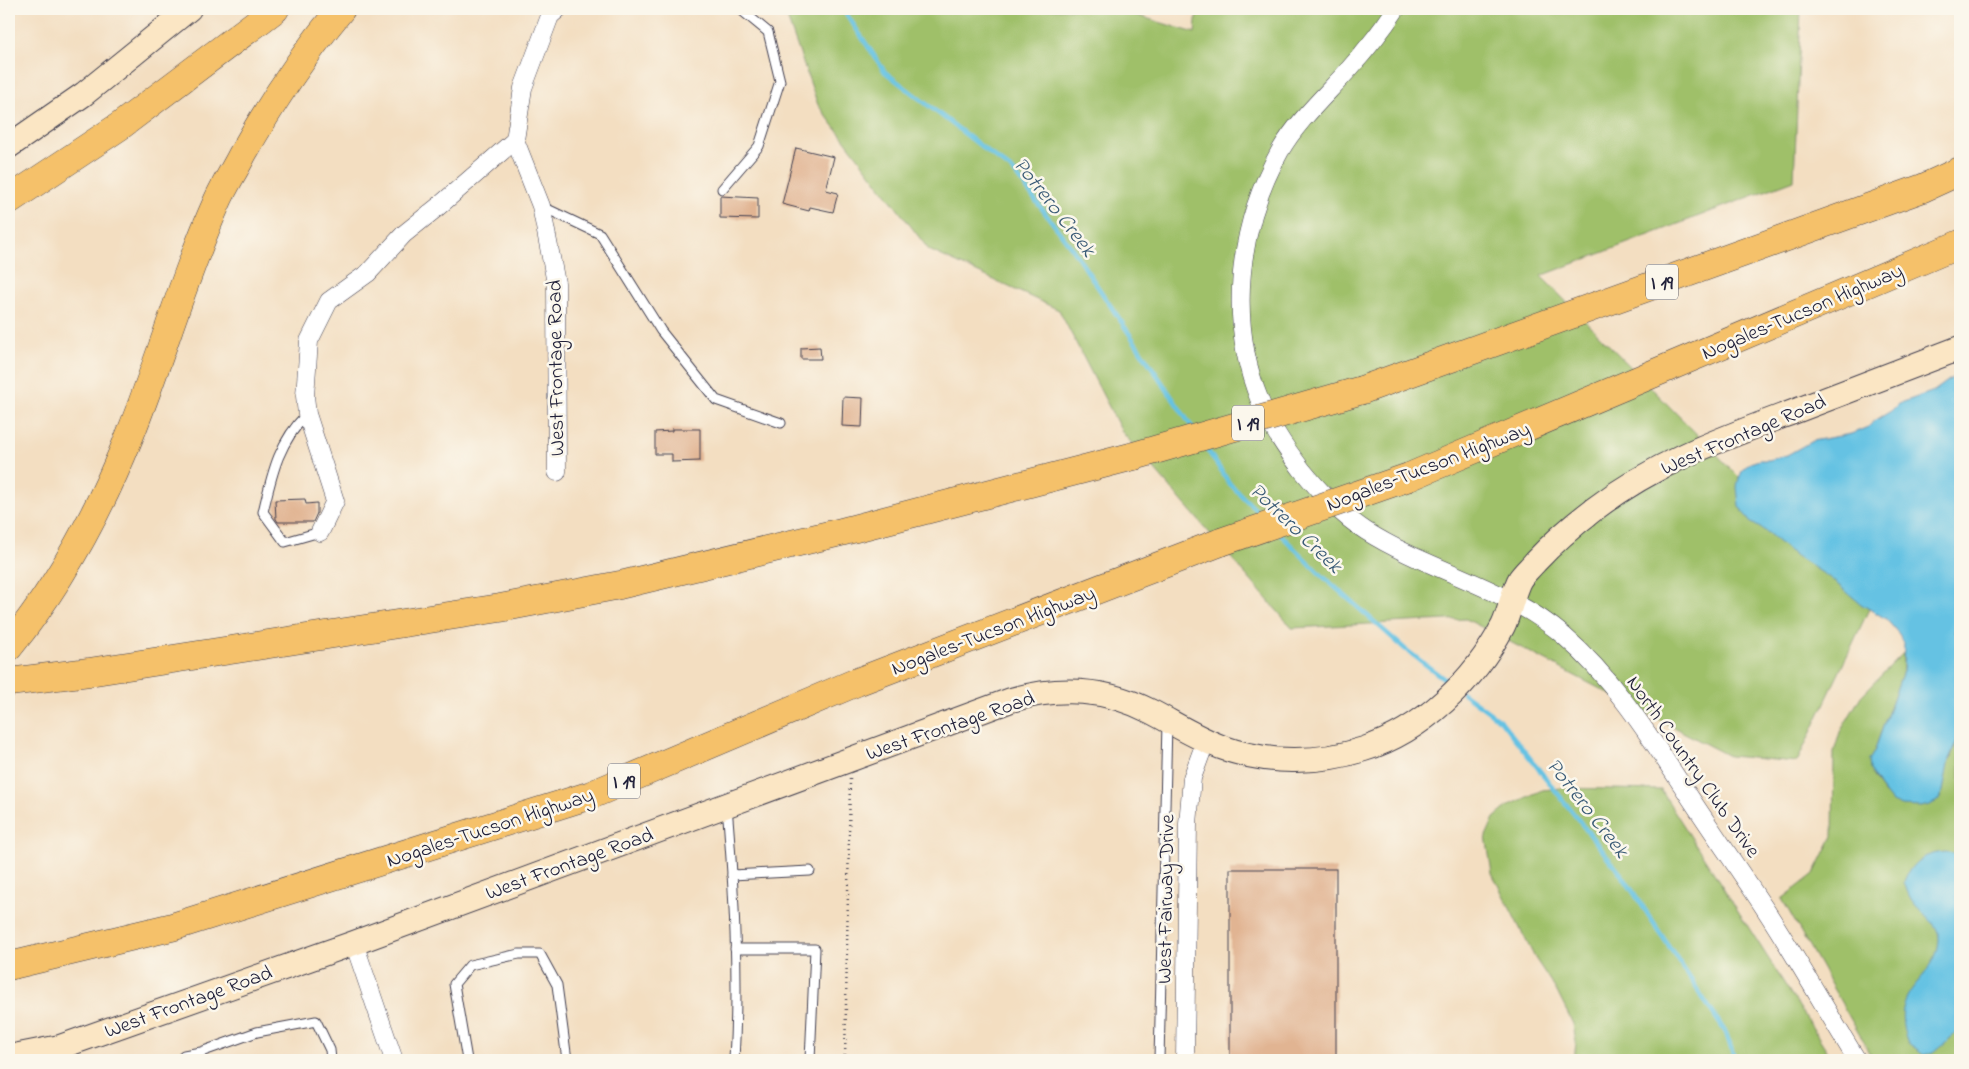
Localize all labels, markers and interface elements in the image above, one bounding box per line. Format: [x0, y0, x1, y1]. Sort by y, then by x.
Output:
water label: Potrero Creek [1004, 151, 1104, 266]
street label: Nogales–Tucson Highway [1697, 257, 1909, 371]
road number: I 19 [1646, 264, 1678, 300]
street label: West Frontage Road [540, 279, 576, 457]
street label: West Frontage Road [1657, 387, 1832, 486]
road number: I 19 [1232, 406, 1264, 440]
street label: Nogales–Tucson Highway [1322, 415, 1536, 522]
water label: Potrero Creek [1241, 476, 1350, 583]
street label: Nogales–Tucson Highway [887, 579, 1101, 686]
street label: North Country Club Drive [1616, 670, 1767, 866]
street label: West Frontage Road [862, 684, 1040, 772]
water label: Potrero Creek [1537, 752, 1637, 867]
road number: I 19 [608, 764, 640, 798]
street label: Nogales–Tucson Highway [383, 781, 599, 878]
street label: West Fairway Drive [1151, 813, 1185, 984]
street label: West Frontage Road [482, 821, 659, 911]
street label: West Frontage Road [101, 959, 278, 1049]

